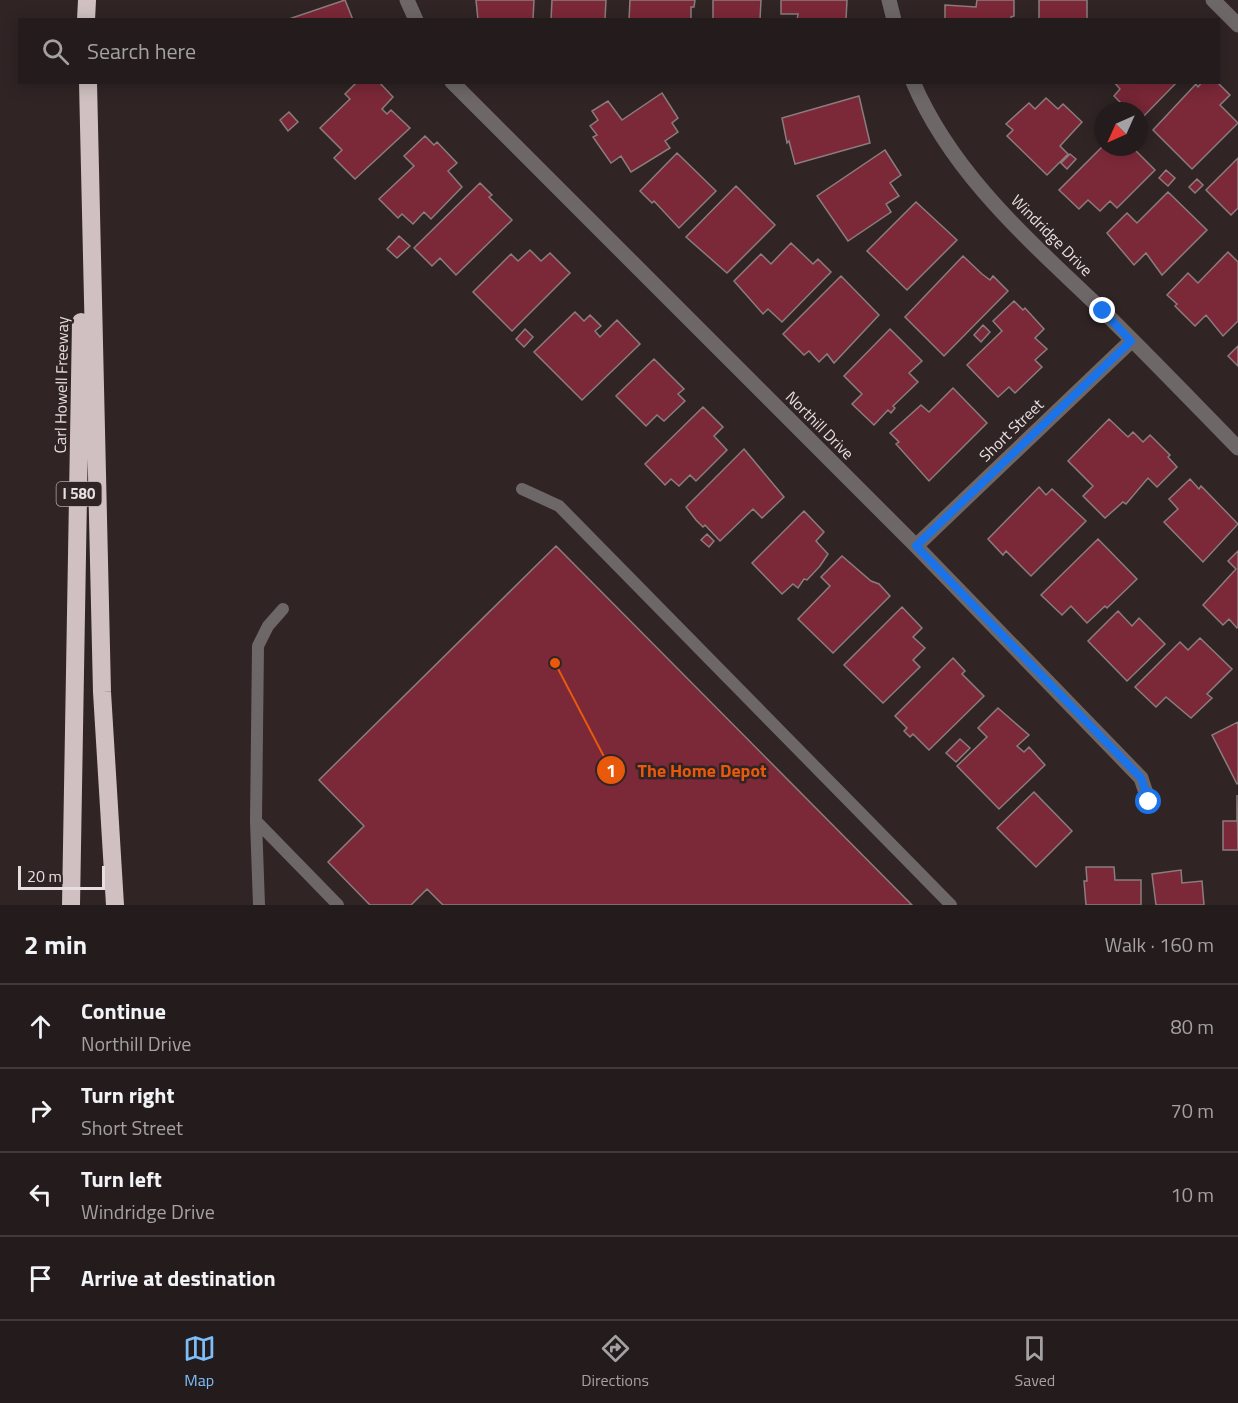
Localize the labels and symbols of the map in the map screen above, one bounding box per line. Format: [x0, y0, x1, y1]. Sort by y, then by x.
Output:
north arrow [1094, 102, 1148, 156]
street label: Windridge Drive [1006, 189, 1098, 281]
route end [1089, 297, 1115, 323]
street label: Carl Howell Freeway [48, 316, 74, 454]
street label: Northill Drive [780, 385, 860, 465]
street label: Short Street [973, 393, 1049, 467]
road number: I 580 [56, 482, 101, 506]
callout: The Home Depot [596, 752, 779, 788]
text: 1 [606, 757, 616, 784]
text: The Home Depot [637, 757, 767, 784]
route start [1135, 788, 1161, 814]
scale bar [18, 863, 105, 890]

